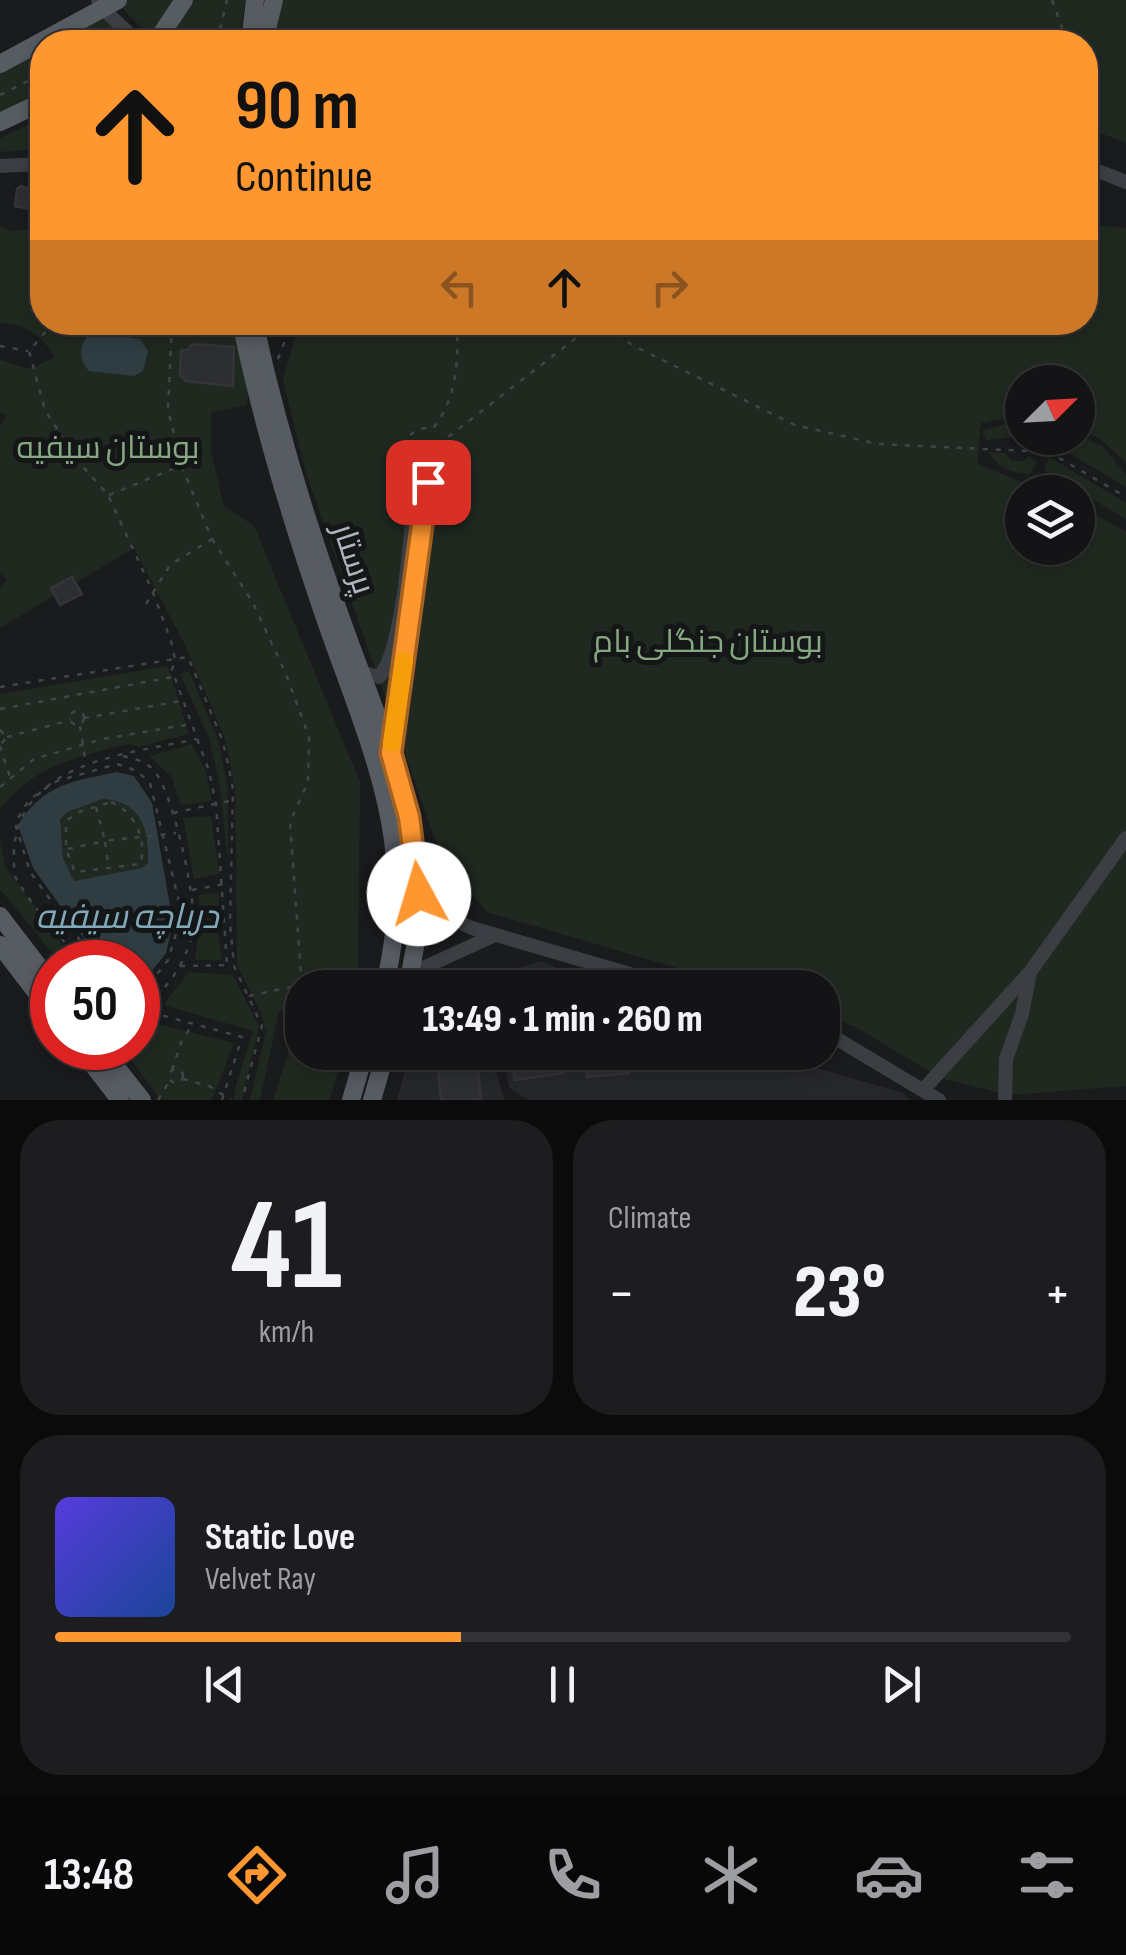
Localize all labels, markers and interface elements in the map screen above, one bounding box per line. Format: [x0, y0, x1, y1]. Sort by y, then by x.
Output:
text: 90 m [235, 65, 359, 149]
icon: ahead [70, 70, 200, 200]
text: Continue [235, 150, 373, 205]
icon: left [432, 260, 487, 315]
icon: ahead [537, 260, 592, 315]
icon: right [642, 260, 697, 315]
north arrow [1005, 365, 1095, 455]
map controls [1005, 365, 1095, 565]
park label: بوستان سیفیه [17, 429, 199, 468]
pin [386, 440, 471, 525]
icon: arrive [401, 455, 456, 510]
button: layers [1005, 475, 1095, 565]
street label: پرستار [323, 517, 383, 600]
park label: بوستان جنگلی بام [593, 623, 823, 663]
position arrow [367, 842, 471, 946]
water label: دریاچه سیفیه [35, 896, 220, 939]
speed limit sign: 50 [30, 940, 160, 1070]
text: 13:49 · 1 min · 260 m [423, 997, 702, 1042]
text: 41 [231, 1170, 342, 1326]
text: Climate [608, 1199, 691, 1238]
text: 23° [793, 1248, 886, 1339]
text: − [608, 1261, 635, 1328]
text: + [1044, 1261, 1071, 1328]
text: km/h [259, 1313, 314, 1352]
text: Static Love [205, 1515, 355, 1560]
text: Velvet Ray [205, 1560, 316, 1599]
icon: previous [197, 1657, 252, 1712]
icon: pause [535, 1657, 590, 1712]
icon: next [874, 1657, 929, 1712]
icon: directions [222, 1840, 292, 1910]
icon: music [380, 1840, 450, 1910]
icon: phone [538, 1840, 608, 1910]
icon: climate [696, 1840, 766, 1910]
icon: car [854, 1840, 924, 1910]
icon: filters [1012, 1840, 1082, 1910]
text: 13:48 [44, 1848, 134, 1903]

